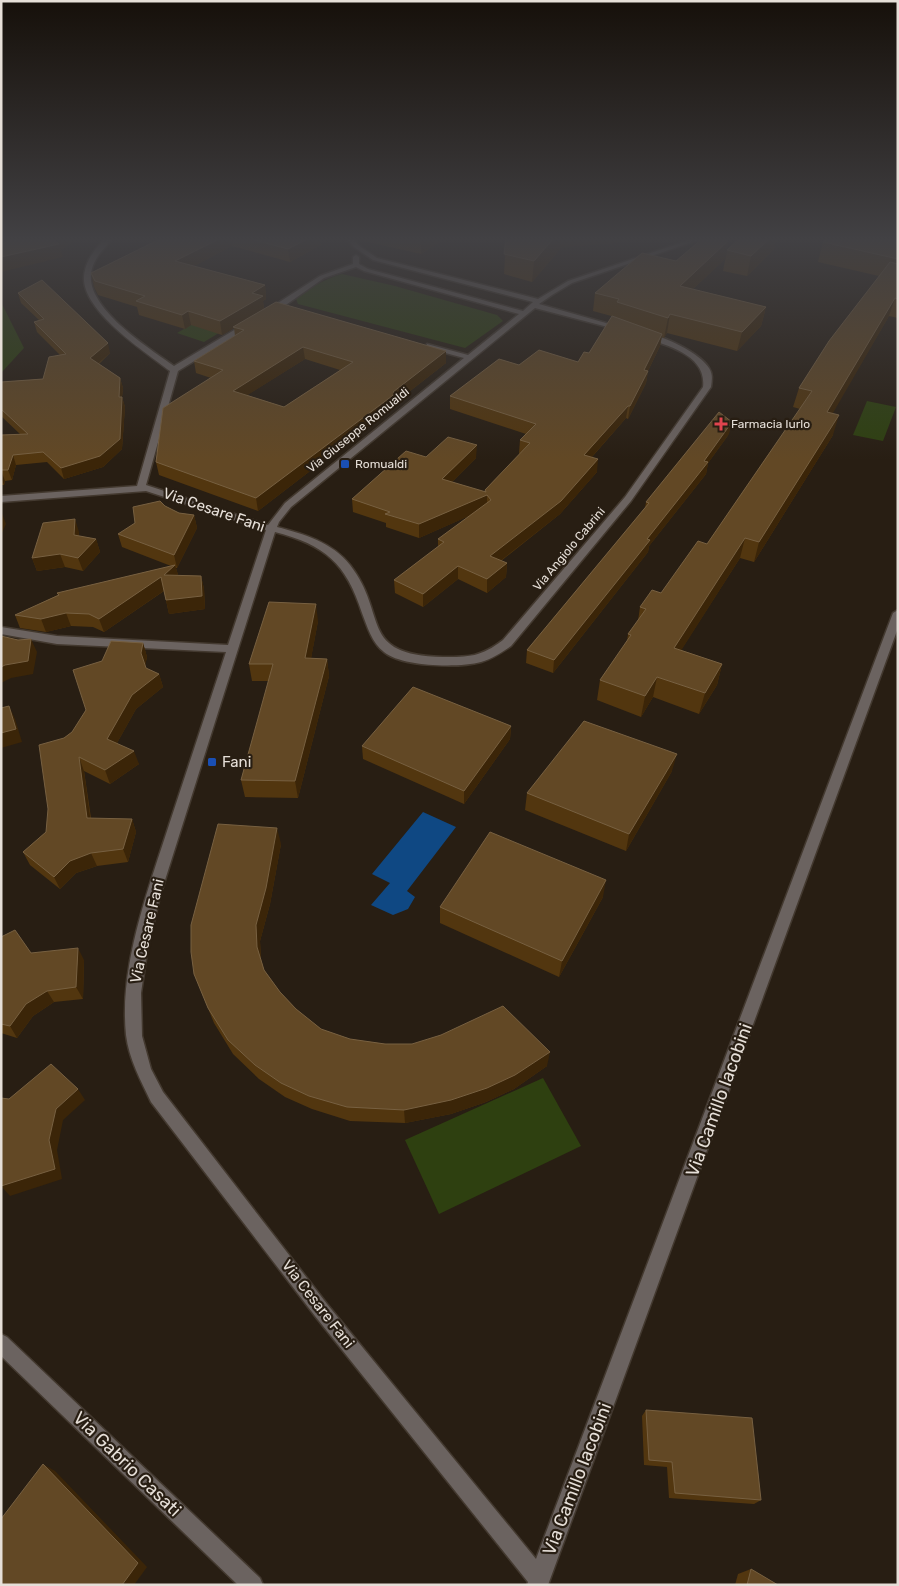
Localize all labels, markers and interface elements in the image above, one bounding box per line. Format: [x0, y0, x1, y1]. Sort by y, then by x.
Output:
street label: Via Giuseppe Romualdi [304, 384, 412, 476]
place label: Farmacia Iurlo [731, 417, 810, 431]
marker: Farmacia Iurlo [715, 418, 727, 430]
place label: Romualdi [355, 457, 407, 471]
marker: Romualdi [339, 458, 351, 470]
street label: Via Cesare Fani [161, 484, 267, 536]
street label: Via Angiolo Cabrini [530, 504, 608, 593]
place label: Fani [222, 753, 251, 771]
marker: Fani [206, 756, 218, 768]
street label: Via Cesare Fani [126, 877, 168, 985]
street label: Via Camillo Iacobini [681, 1020, 757, 1180]
street label: Via Cesare Fani [278, 1256, 358, 1352]
street label: Via Camillo Iacobini [538, 1400, 616, 1558]
street label: Via Gabrio Casati [68, 1407, 186, 1521]

